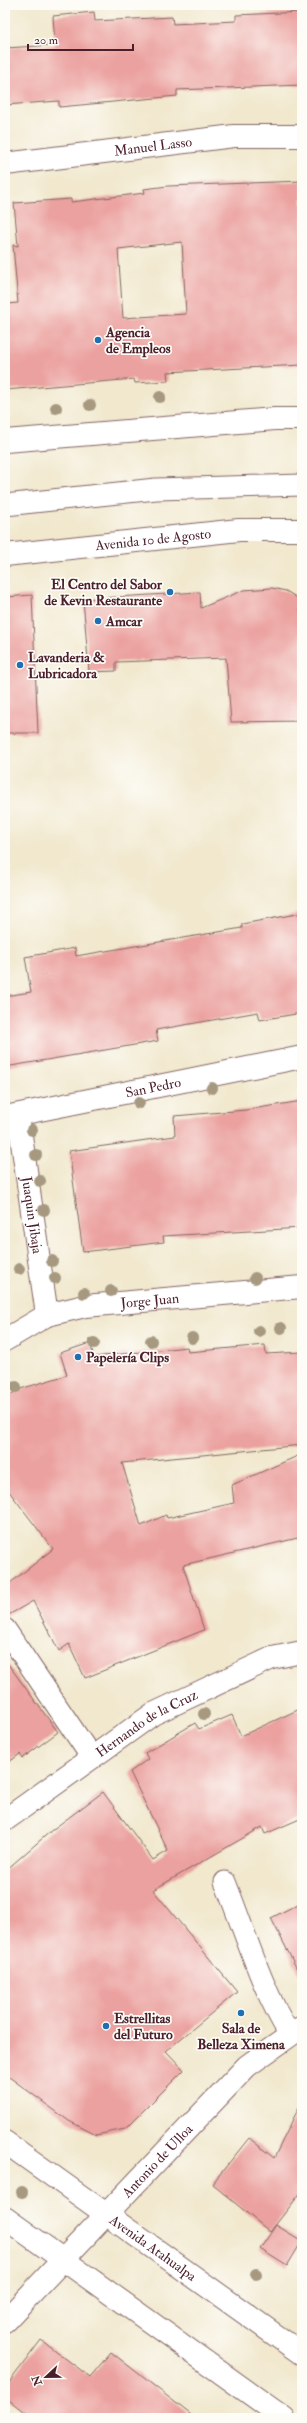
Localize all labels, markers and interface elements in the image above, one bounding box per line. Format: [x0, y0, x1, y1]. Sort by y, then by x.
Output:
scale bar [28, 26, 133, 52]
text: 20 m [34, 33, 59, 48]
street label: Manuel Lasso [113, 133, 193, 159]
place label: Agencia de Empleos [105, 324, 171, 358]
marker: Agencia de Empleos [93, 335, 103, 345]
street label: Avenida 10 de Agosto [93, 525, 212, 554]
place label: El Centro del Sabor de Kevin Restaurante [44, 576, 163, 609]
marker: El Centro del Sabor de Kevin Restaurante [165, 587, 175, 597]
place label: Amcar [105, 613, 143, 630]
marker: Amcar [93, 616, 103, 626]
place label: Lavanderia & Lubricadora [28, 649, 105, 682]
marker: Lavanderia & Lubricadora [15, 660, 25, 670]
street label: San Pedro [124, 1073, 183, 1101]
street label: Juaquin Jibaja [18, 1174, 47, 1255]
street label: Jorge Juan [119, 1289, 180, 1311]
place label: Papelería Clips [86, 1349, 169, 1367]
marker: Papelería Clips [73, 1352, 83, 1362]
street label: Hernando de la Cruz [93, 1686, 200, 1761]
marker: Sala de Belleza Ximena [236, 2008, 246, 2018]
place label: Estrellitas del Futuro [114, 2010, 173, 2043]
place label: Sala de Belleza Ximena [197, 2020, 286, 2053]
marker: Estrellitas del Futuro [101, 2021, 111, 2031]
street label: Antonio de Ulloa [118, 2120, 196, 2202]
street label: Avenida Atahualpa [106, 2210, 200, 2285]
north arrow [26, 2357, 66, 2397]
text: N [29, 2372, 45, 2388]

